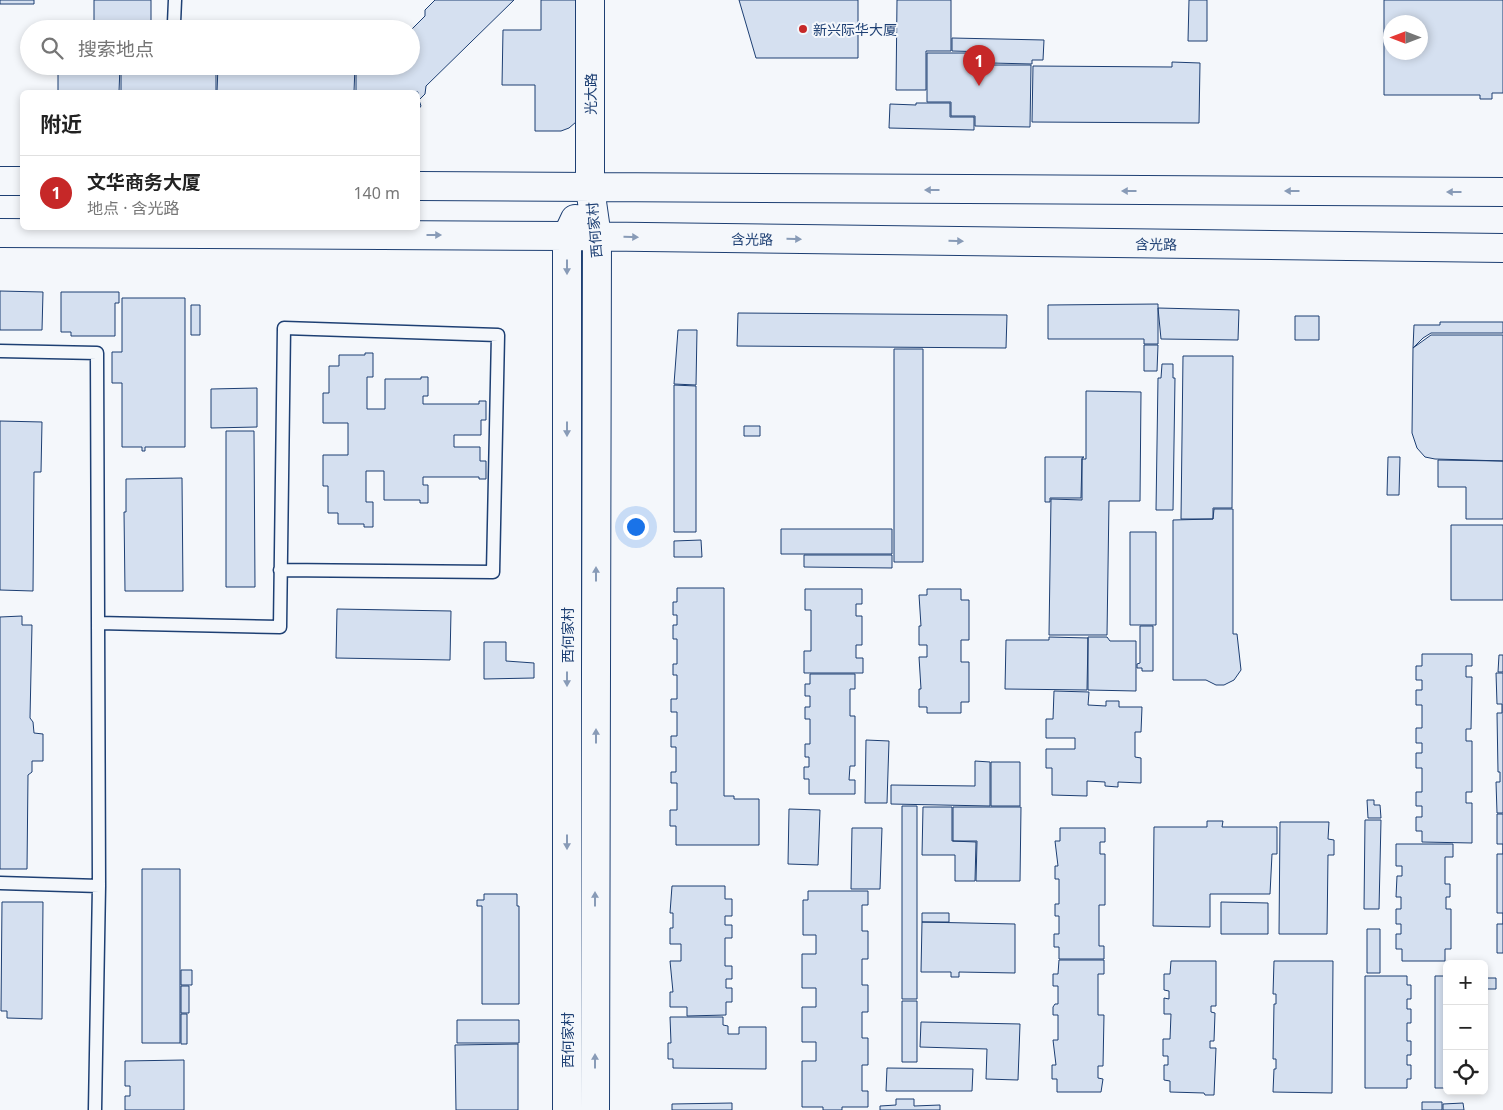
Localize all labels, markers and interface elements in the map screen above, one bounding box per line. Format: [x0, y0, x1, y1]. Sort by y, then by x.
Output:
north arrow [1383, 15, 1428, 60]
search box [20, 20, 420, 75]
place label: 新兴际华大厦 [813, 20, 897, 39]
marker: 新兴际华大厦 [797, 23, 809, 35]
icon: search [38, 34, 66, 62]
text: 搜索地点 [78, 36, 154, 62]
pin: 1 [963, 45, 995, 86]
street label: 光大路 [581, 73, 600, 115]
text: 附近 [40, 110, 82, 138]
text: 文华商务大厦 [87, 169, 201, 195]
text: 1 [51, 182, 61, 204]
text: 140 m [353, 182, 400, 204]
one-way arrow [924, 186, 940, 194]
one-way arrow [1121, 187, 1137, 195]
one-way arrow [1284, 187, 1300, 195]
one-way arrow [1446, 188, 1462, 196]
text: 地点 · 含光路 [87, 197, 180, 219]
street label: 西何家村 [582, 201, 606, 259]
street label: 含光路 [731, 229, 773, 249]
one-way arrow [426, 231, 442, 239]
one-way arrow [623, 233, 639, 241]
street label: 含光路 [1135, 234, 1177, 254]
one-way arrow [786, 235, 802, 243]
one-way arrow [948, 237, 964, 245]
one-way arrow [563, 259, 571, 275]
one-way arrow [563, 421, 571, 437]
your location [623, 514, 649, 540]
one-way arrow [592, 566, 600, 582]
street label: 西何家村 [558, 607, 577, 663]
one-way arrow [563, 671, 571, 687]
one-way arrow [592, 728, 600, 744]
one-way arrow [563, 834, 571, 850]
one-way arrow [591, 891, 599, 907]
map controls [1443, 960, 1488, 1095]
button: + [1443, 960, 1488, 1005]
button: − [1443, 1005, 1488, 1050]
street label: 西何家村 [558, 1012, 577, 1068]
button: locate [1443, 1050, 1488, 1095]
one-way arrow [591, 1053, 599, 1069]

